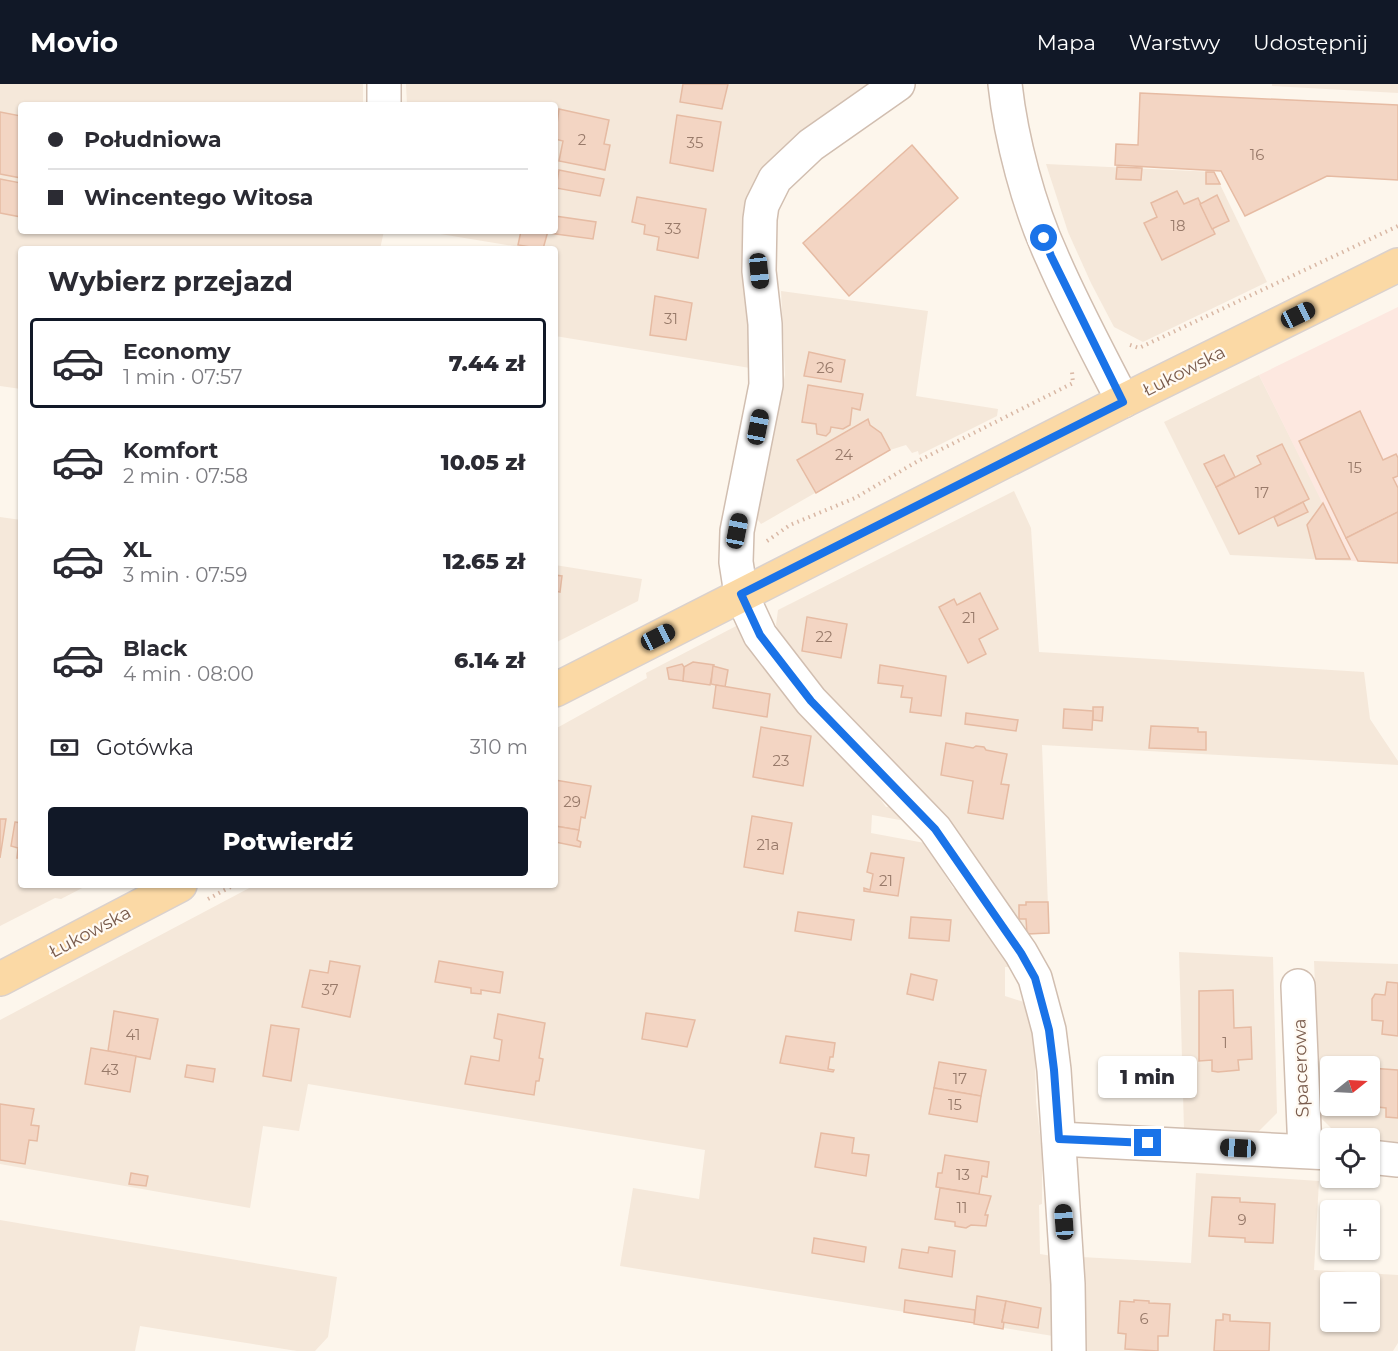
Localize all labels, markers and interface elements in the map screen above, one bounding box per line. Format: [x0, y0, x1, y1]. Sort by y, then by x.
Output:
text: Movio [30, 25, 118, 59]
text: Mapa [1037, 30, 1096, 55]
text: Warstwy [1129, 30, 1220, 55]
text: Udostępnij [1253, 30, 1368, 55]
text: Południowa [84, 126, 222, 153]
house number: 2 [578, 130, 586, 149]
house number: 35 [687, 133, 703, 152]
house number: 16 [1250, 145, 1264, 164]
text: Wincentego Witosa [84, 184, 313, 211]
house number: 18 [1171, 216, 1186, 235]
house number: 33 [665, 219, 681, 238]
route start [1030, 224, 1057, 251]
car [748, 252, 770, 290]
text: Wybierz przejazd [48, 265, 293, 298]
car [1278, 299, 1318, 331]
house number: 31 [664, 309, 678, 328]
icon: car [51, 336, 105, 390]
text: Economy [123, 338, 231, 365]
street label: Łukowska [1139, 341, 1229, 401]
text: 7.44 zł [449, 350, 525, 377]
house number: 26 [816, 358, 834, 377]
text: 1 min · 07:57 [123, 365, 243, 389]
car [746, 408, 770, 446]
icon: car [51, 435, 105, 489]
text: Komfort [123, 437, 218, 464]
house number: 24 [835, 445, 853, 464]
text: 10.05 zł [441, 449, 525, 476]
house number: 15 [1348, 458, 1362, 477]
text: 2 min · 07:58 [123, 464, 248, 488]
house number: 17 [1255, 483, 1269, 502]
car [725, 512, 749, 550]
icon: car [51, 534, 105, 588]
text: XL [123, 536, 152, 563]
text: 12.65 zł [443, 548, 525, 575]
text: 3 min · 07:59 [123, 563, 247, 587]
house number: 21 [962, 608, 976, 627]
car [638, 621, 678, 653]
house number: 22 [815, 627, 833, 646]
icon: car [51, 633, 105, 687]
text: Black [123, 635, 187, 662]
text: 6.14 zł [454, 647, 525, 674]
text: 4 min · 08:00 [123, 662, 254, 686]
icon: cash [48, 731, 81, 764]
text: Gotówka [96, 734, 194, 761]
text: 310 m [470, 735, 528, 759]
house number: 23 [773, 751, 789, 770]
house number: 29 [563, 792, 581, 811]
button: Potwierdź [48, 807, 528, 876]
house number: 21a [757, 835, 779, 854]
house number: 21 [879, 871, 893, 890]
street label: Łukowska [45, 901, 135, 963]
house number: 37 [321, 980, 339, 999]
street label: Spacerowa [1288, 1018, 1314, 1118]
house number: 41 [126, 1025, 140, 1044]
house number: 1 [1222, 1033, 1228, 1052]
callout: 1 min [1098, 1056, 1198, 1098]
north arrow [1320, 1056, 1380, 1116]
map controls [1320, 1056, 1380, 1332]
house number: 43 [101, 1060, 119, 1079]
text: 1 min [1120, 1065, 1175, 1089]
house number: 17 [953, 1069, 967, 1088]
house number: 15 [948, 1095, 962, 1114]
button: locate [1320, 1128, 1380, 1188]
route end [1134, 1129, 1161, 1156]
car [1220, 1138, 1256, 1158]
house number: 13 [956, 1165, 970, 1184]
house number: 11 [957, 1198, 967, 1217]
button: + [1320, 1200, 1380, 1260]
car [1054, 1203, 1074, 1241]
house number: 9 [1237, 1210, 1247, 1229]
button: − [1320, 1272, 1380, 1332]
house number: 6 [1139, 1309, 1149, 1328]

